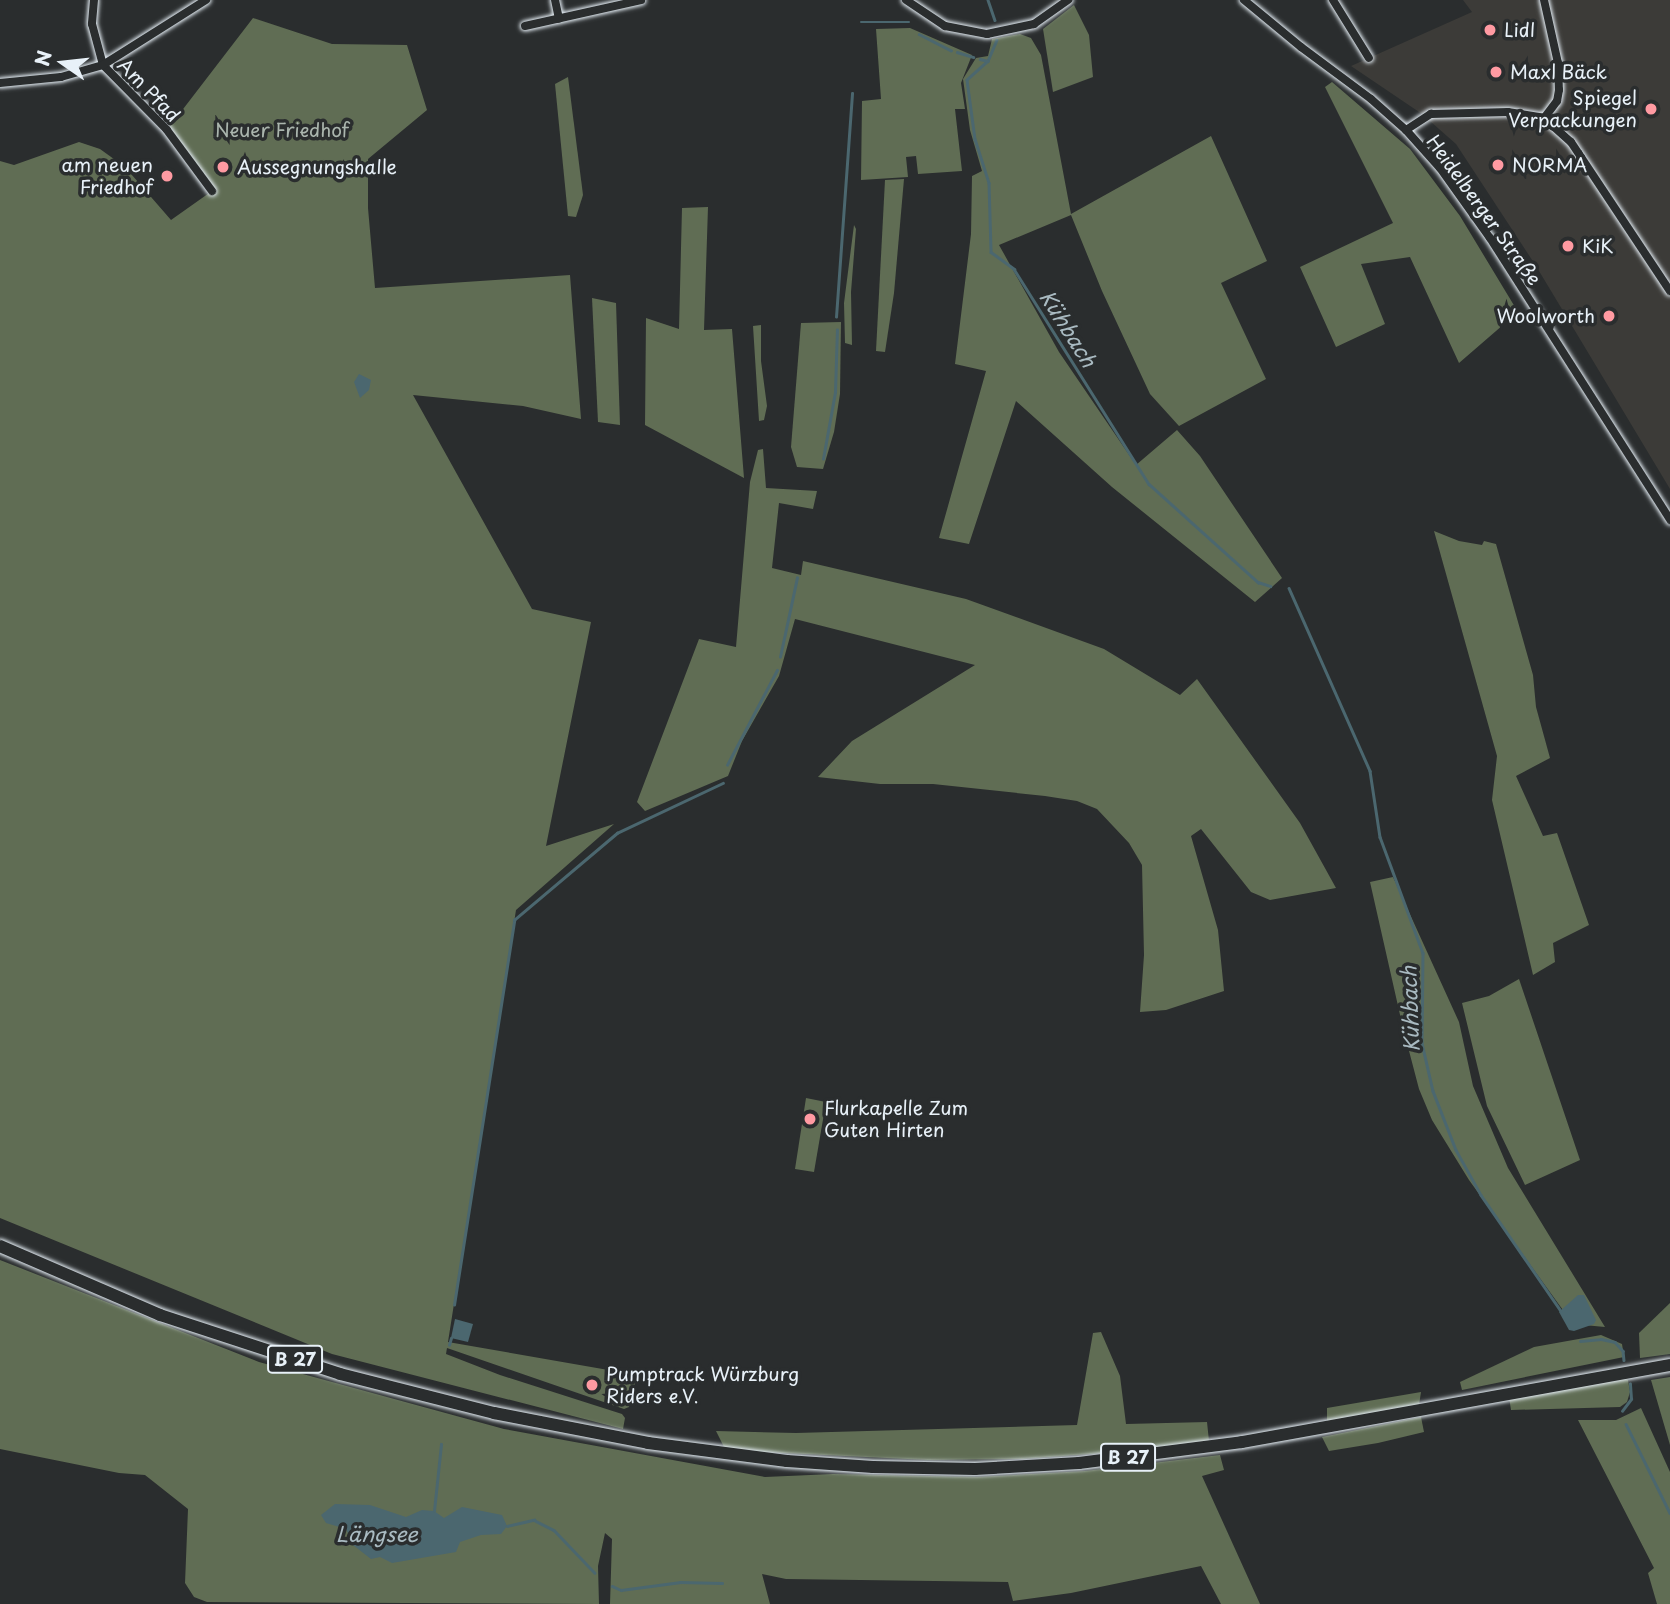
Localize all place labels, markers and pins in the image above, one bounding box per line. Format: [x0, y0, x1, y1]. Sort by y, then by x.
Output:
place label: Lidl [1504, 19, 1535, 41]
marker: Lidl [1482, 22, 1498, 38]
place label: Maxl Bäck [1510, 61, 1607, 83]
marker: Maxl Bäck [1488, 64, 1504, 80]
place label: Spiegel Verpackungen [1508, 87, 1637, 131]
marker: Spiegel Verpackungen [1643, 101, 1659, 117]
place label: am neuen Friedhof [62, 154, 153, 198]
place label: NORMA [1512, 154, 1587, 176]
place label: Aussegnungshalle [237, 156, 397, 178]
marker: NORMA [1490, 157, 1506, 173]
marker: Aussegnungshalle [215, 159, 231, 175]
marker: am neuen Friedhof [159, 168, 175, 184]
place label: KiK [1582, 235, 1614, 257]
marker: KiK [1560, 238, 1576, 254]
place label: Woolworth [1497, 305, 1595, 327]
marker: Woolworth [1601, 308, 1617, 324]
place label: Flurkapelle Zum Guten Hirten [824, 1097, 969, 1141]
marker: Flurkapelle Zum Guten Hirten [802, 1111, 818, 1127]
place label: Pumptrack Würzburg Riders e.V. [606, 1363, 801, 1407]
marker: Pumptrack Würzburg Riders e.V. [584, 1377, 600, 1393]

